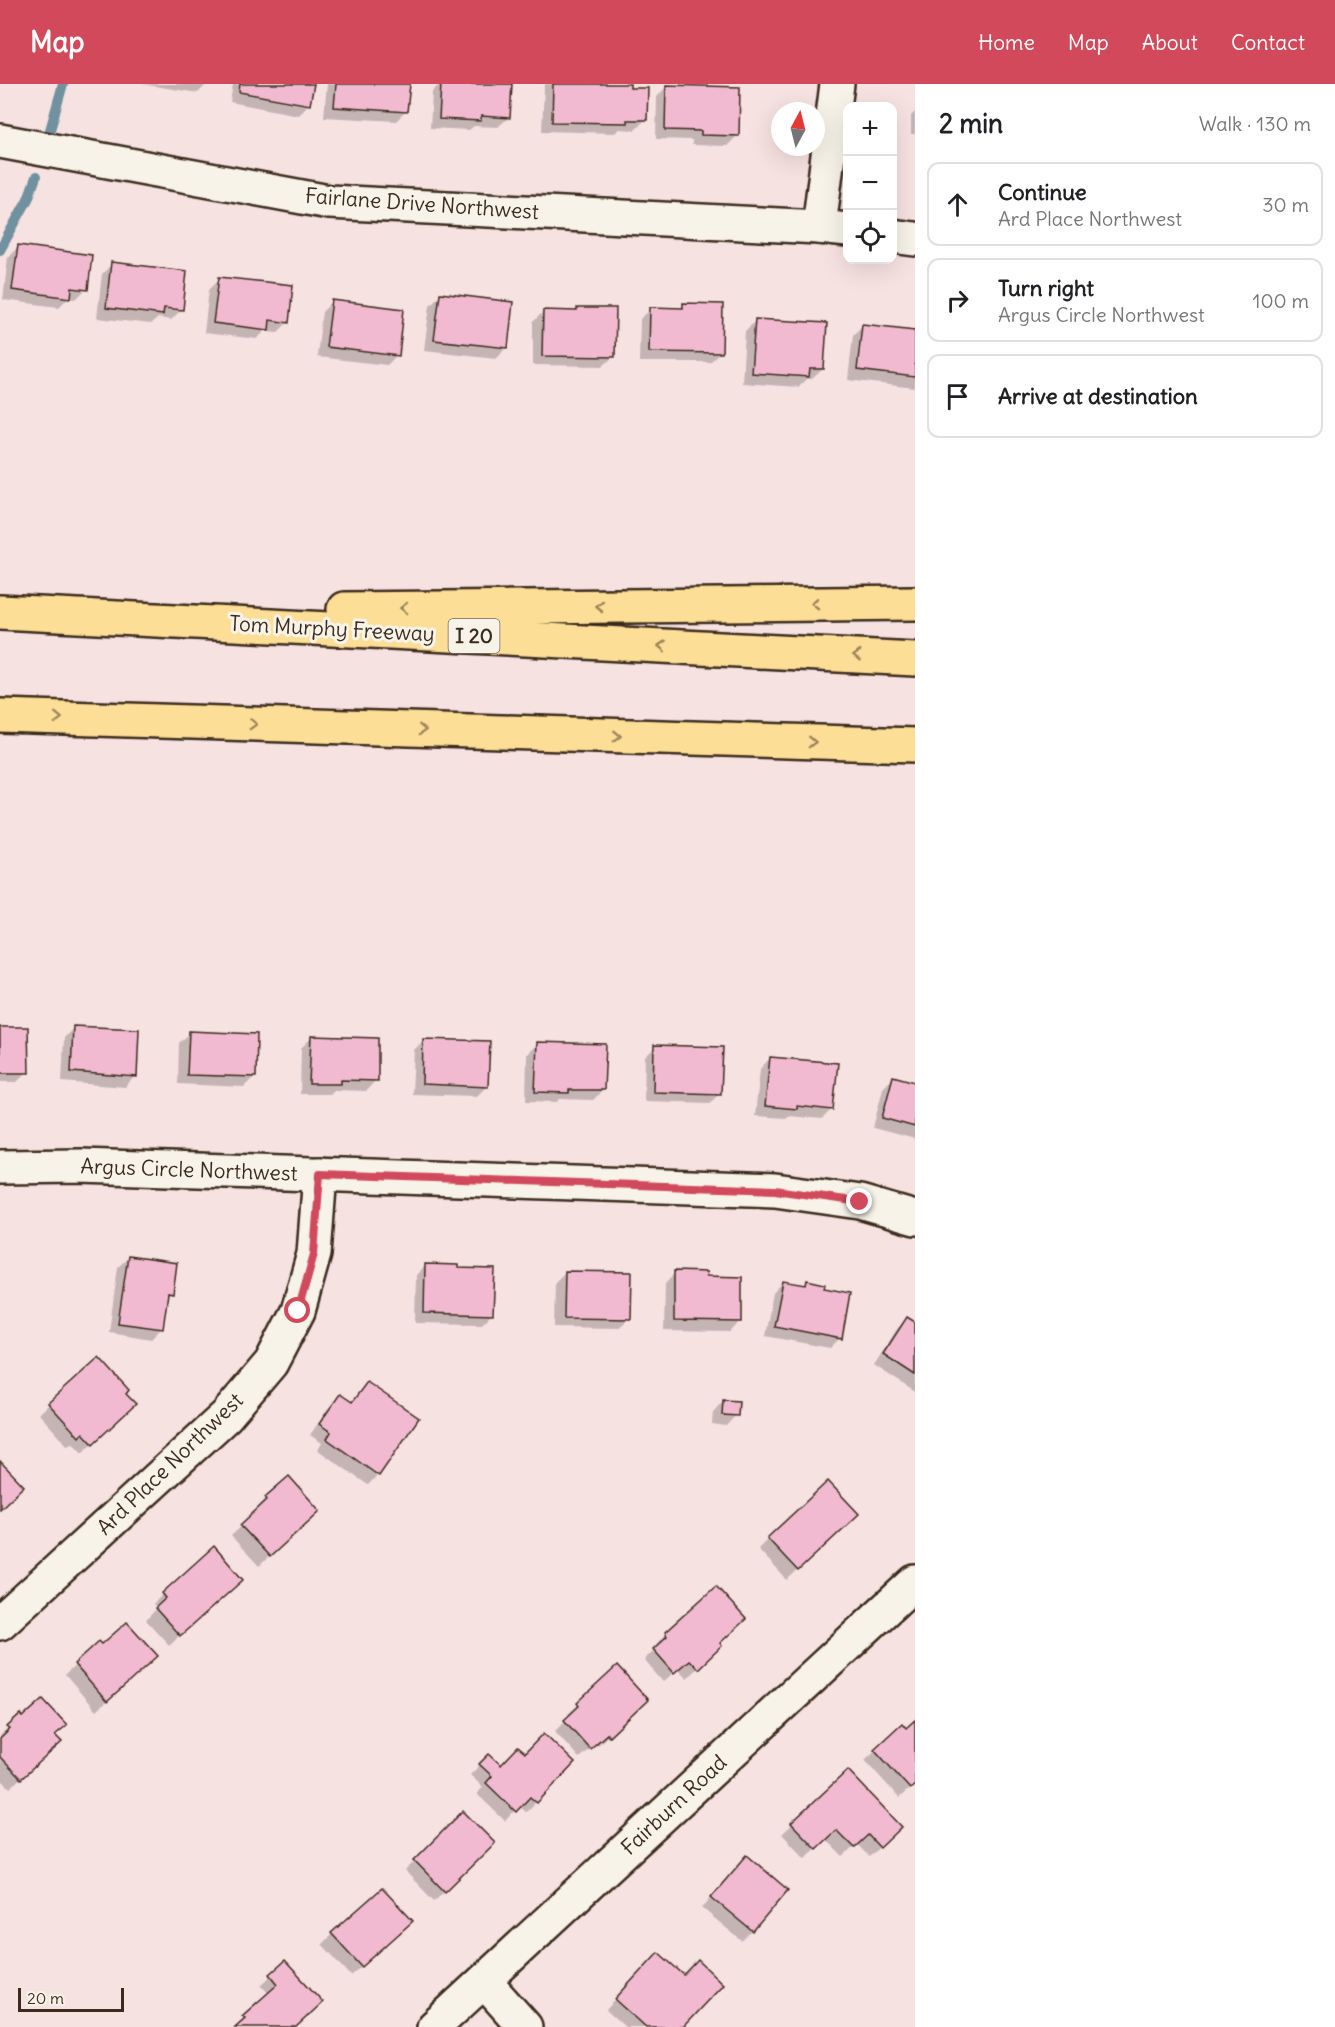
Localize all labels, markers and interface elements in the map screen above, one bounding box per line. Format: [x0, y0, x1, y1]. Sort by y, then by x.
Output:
text: Map [30, 24, 84, 60]
text: Home [978, 29, 1035, 56]
text: Map [1068, 29, 1109, 56]
text: About [1142, 29, 1198, 56]
text: Contact [1231, 29, 1305, 56]
north arrow [771, 102, 825, 156]
map controls [843, 102, 897, 264]
button: + [843, 102, 897, 156]
text: 2 min [939, 107, 1003, 140]
text: Walk · 130 m [1199, 111, 1311, 136]
button: − [843, 156, 897, 210]
text: Continue [998, 178, 1087, 206]
street label: Fairlane Drive Northwest [304, 182, 540, 225]
icon: ahead [941, 188, 974, 221]
text: 30 m [1262, 192, 1309, 217]
text: Ard Place Northwest [998, 206, 1182, 231]
button: locate [843, 210, 897, 264]
text: Turn right [998, 274, 1094, 302]
icon: right [941, 284, 974, 317]
text: 100 m [1252, 288, 1309, 313]
text: Argus Circle Northwest [998, 302, 1205, 327]
icon: arrive [941, 380, 974, 413]
text: Arrive at destination [998, 382, 1198, 410]
one-way arrow [810, 597, 819, 609]
one-way arrow [594, 600, 603, 612]
one-way arrow [399, 602, 408, 614]
street label: Tom Murphy Freeway [229, 610, 435, 647]
road number: I 20 [448, 619, 500, 653]
one-way arrow [657, 639, 666, 652]
one-way arrow [852, 650, 861, 663]
one-way arrow [54, 711, 63, 724]
one-way arrow [249, 718, 258, 731]
one-way arrow [418, 724, 427, 736]
one-way arrow [613, 730, 622, 742]
one-way arrow [808, 735, 817, 748]
street label: Argus Circle Northwest [80, 1152, 298, 1187]
route end [846, 1188, 872, 1214]
route start [284, 1297, 310, 1323]
street label: Ard Place Northwest [91, 1387, 249, 1540]
street label: Fairburn Road [615, 1749, 732, 1861]
scale bar [18, 1985, 124, 2012]
text: 20 m [27, 1988, 64, 2008]

